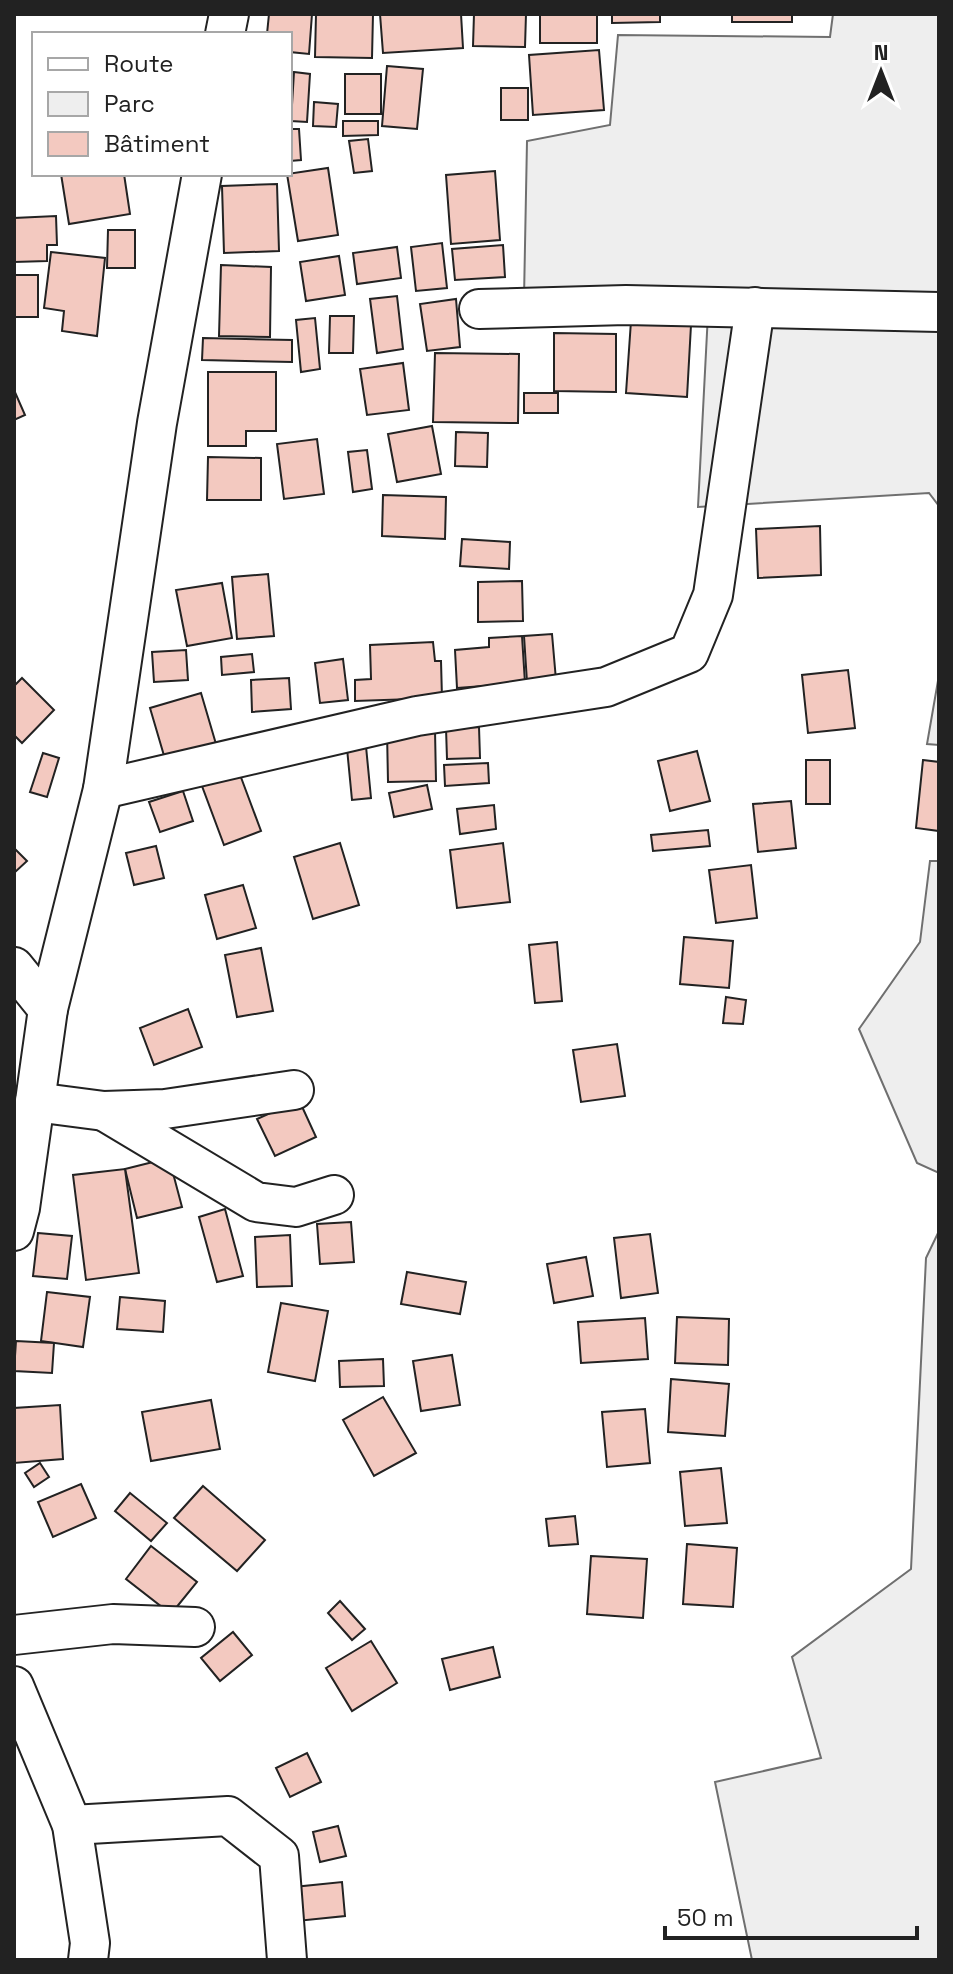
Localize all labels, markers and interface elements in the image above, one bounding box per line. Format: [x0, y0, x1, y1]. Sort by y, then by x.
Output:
legend [32, 32, 292, 176]
north arrow [841, 32, 921, 112]
text: N [874, 38, 888, 66]
text: Route [104, 48, 173, 79]
text: Parc [104, 88, 155, 119]
text: Bâtiment [104, 128, 210, 159]
scale bar [665, 1890, 917, 1940]
text: 50 m [677, 1902, 734, 1933]

